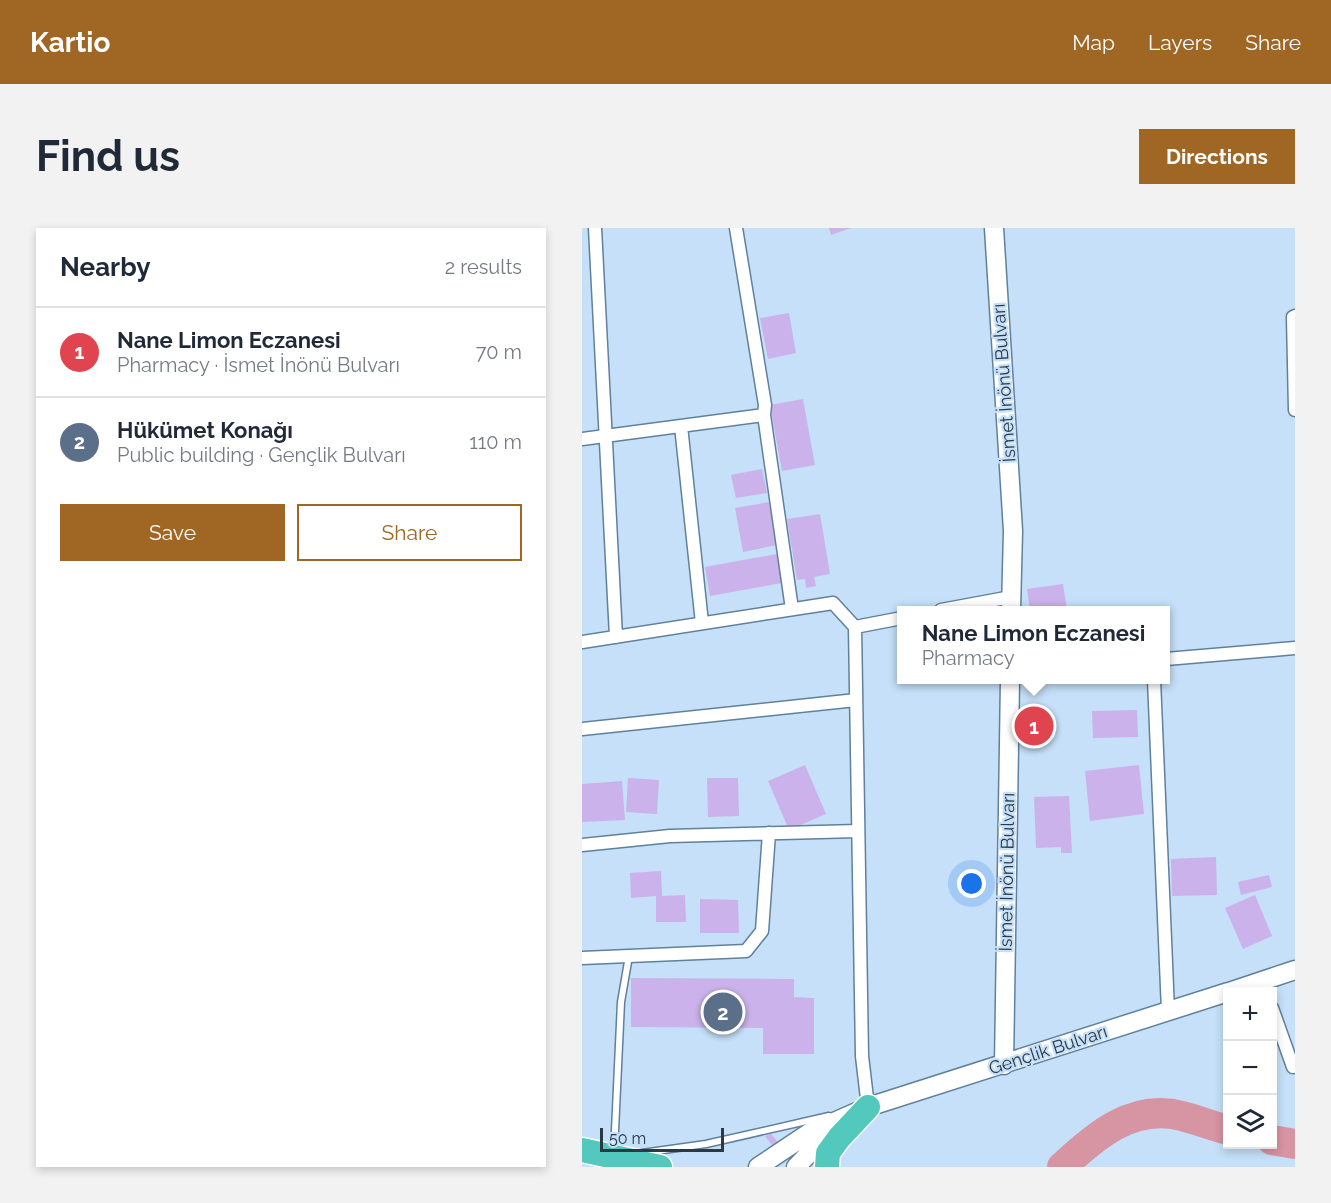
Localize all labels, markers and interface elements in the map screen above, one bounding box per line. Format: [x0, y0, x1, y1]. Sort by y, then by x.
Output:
text: Kartio [30, 26, 110, 59]
text: Map [1072, 30, 1115, 55]
text: Layers [1148, 30, 1212, 55]
text: Share [1245, 30, 1301, 55]
button: Directions [1139, 129, 1295, 184]
text: Find us [36, 132, 180, 181]
text: Nearby [60, 252, 150, 282]
text: 2 results [445, 255, 522, 279]
street label: İsmet İnönü Bulvarı [987, 303, 1020, 463]
text: Nane Limon Eczanesi [117, 327, 341, 353]
text: 1 [75, 340, 84, 364]
text: 70 m [476, 340, 522, 364]
text: Pharmacy · İsmet İnönü Bulvarı [117, 353, 400, 377]
text: Hükümet Konağı [117, 417, 293, 443]
text: 2 [74, 430, 85, 454]
text: 110 m [469, 430, 522, 454]
text: Public building · Gençlik Bulvarı [117, 443, 406, 467]
button: Save [60, 504, 285, 561]
button: Share [297, 504, 522, 561]
popup [897, 606, 1170, 684]
text: Nane Limon Eczanesi [922, 620, 1145, 646]
text: Pharmacy [922, 646, 1015, 670]
pin: 1 [1014, 704, 1054, 748]
street label: İsmet İnönü Bulvarı [995, 792, 1018, 952]
your location [957, 869, 986, 898]
map controls [1223, 987, 1277, 1149]
button: + [1223, 987, 1277, 1041]
pin: 2 [704, 990, 742, 1034]
street label: Gençlik Bulvarı [986, 1020, 1110, 1079]
button: − [1223, 1041, 1277, 1095]
button: layers [1223, 1095, 1277, 1149]
scale bar [600, 1125, 724, 1152]
text: 50 m [609, 1129, 646, 1148]

